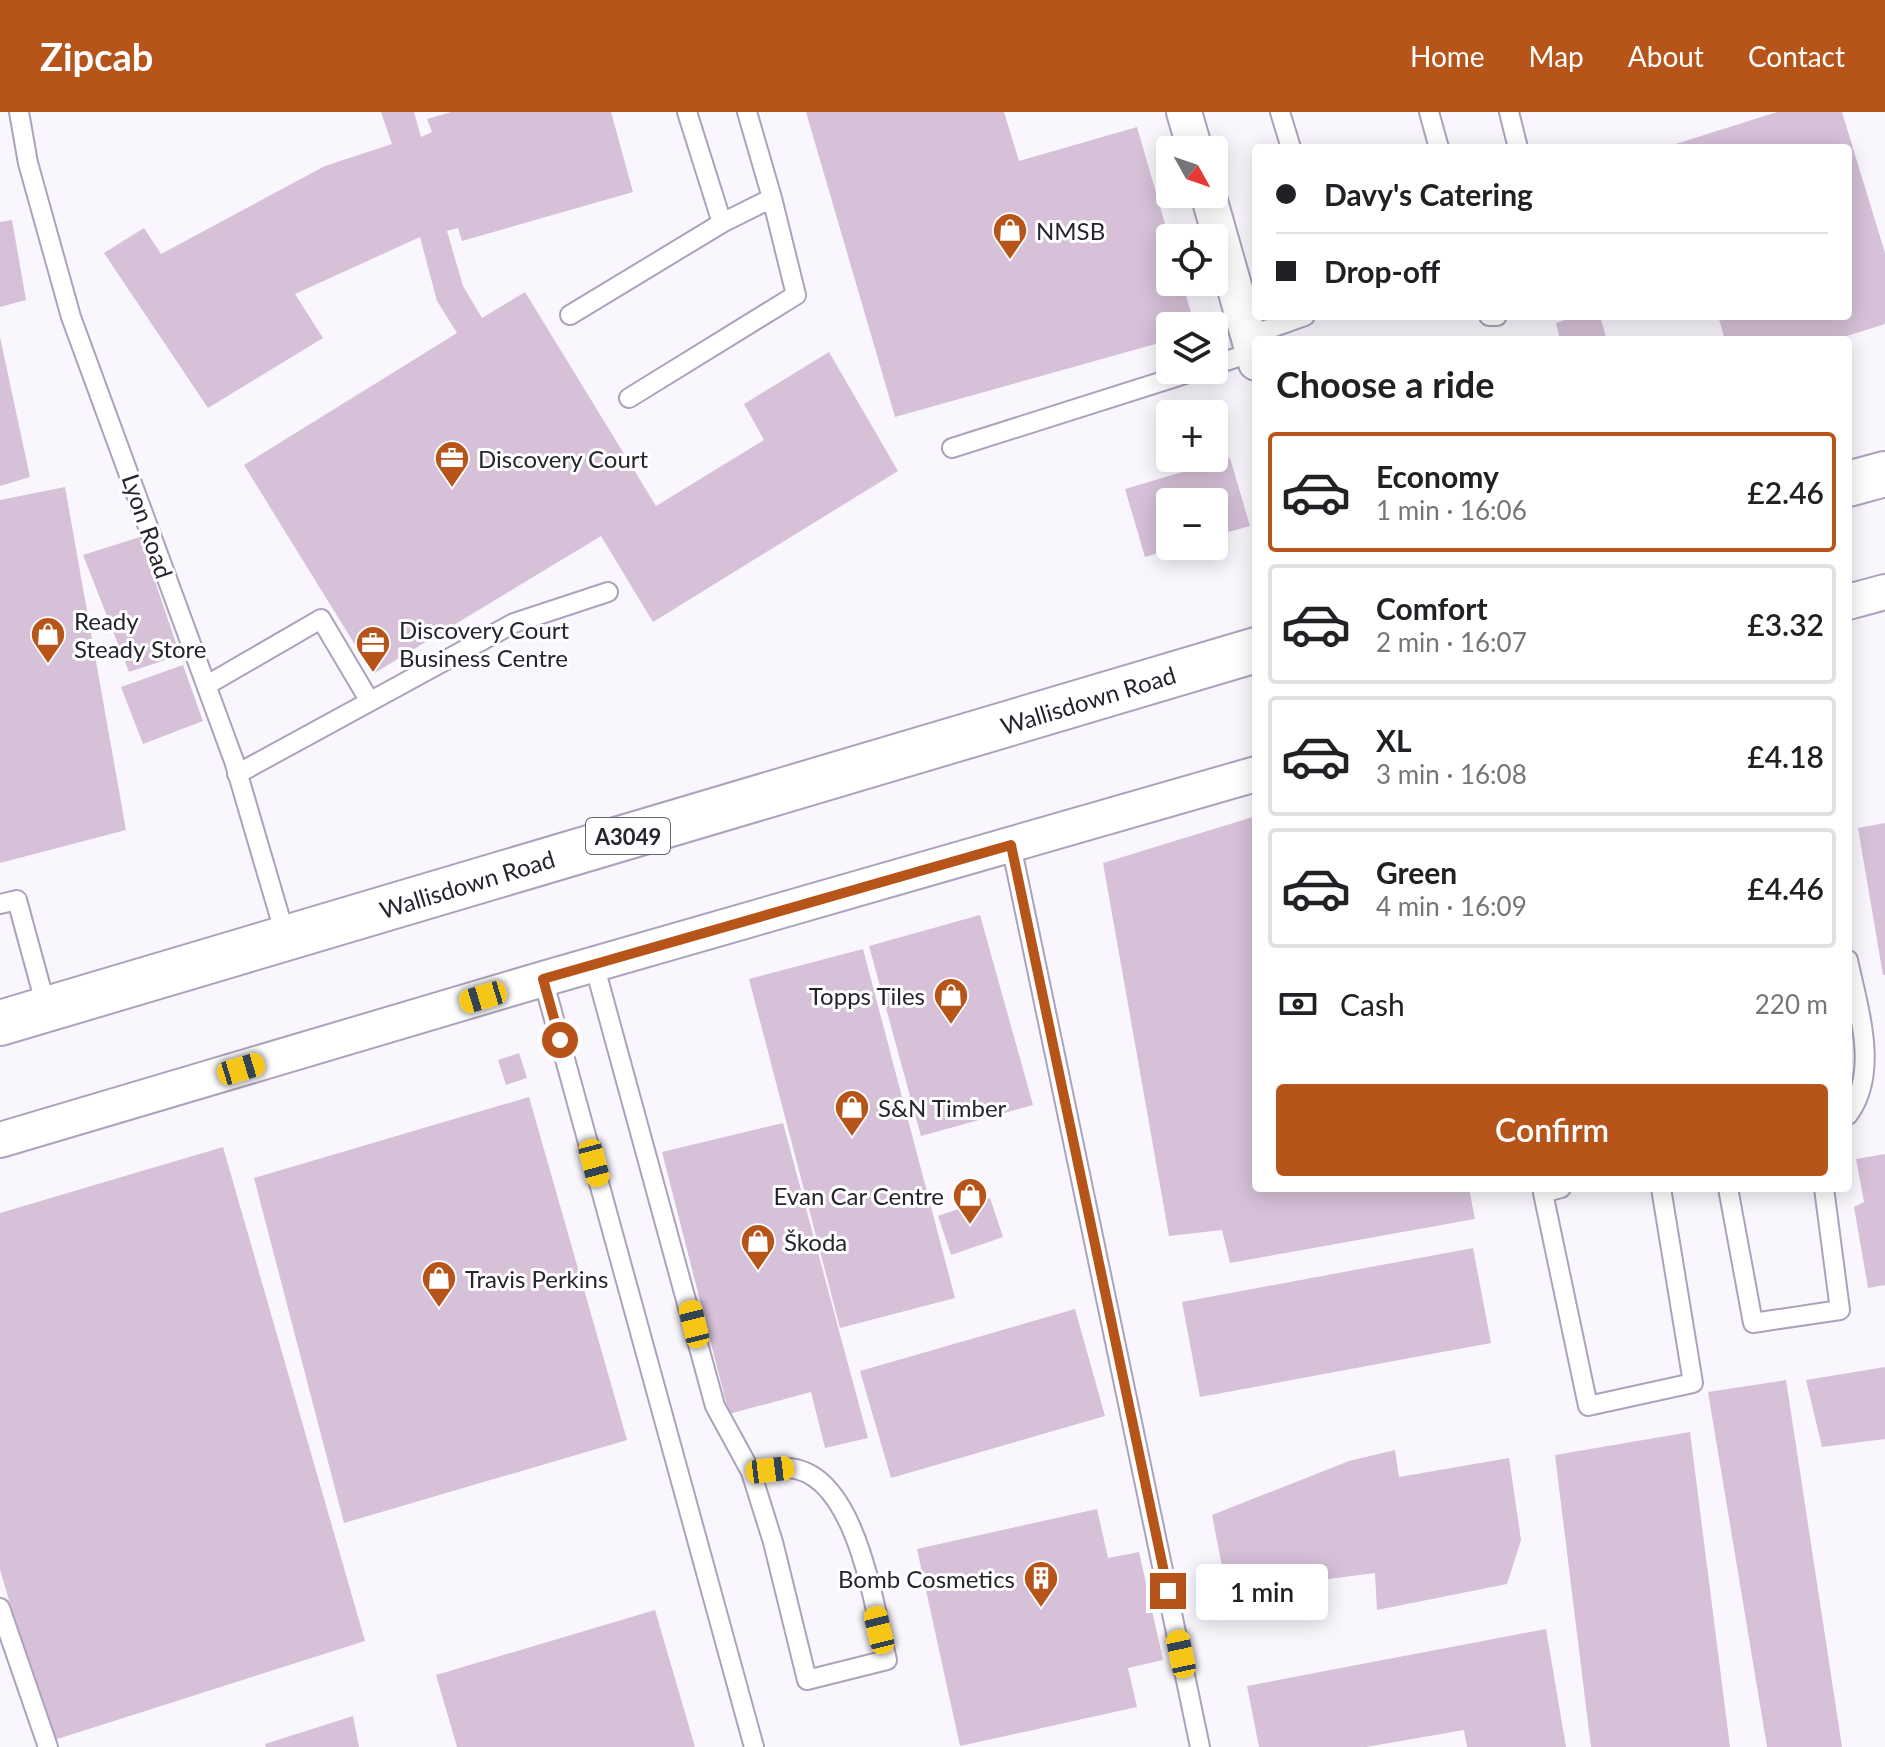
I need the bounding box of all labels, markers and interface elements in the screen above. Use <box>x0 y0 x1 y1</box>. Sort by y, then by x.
text: Zipcab <box>40 33 153 79</box>
text: Home <box>1410 39 1485 73</box>
text: Map <box>1529 39 1584 73</box>
text: About <box>1628 39 1704 73</box>
text: Contact <box>1748 39 1845 73</box>
north arrow <box>1156 136 1228 208</box>
map controls <box>1156 136 1228 560</box>
text: Davy's Catering <box>1324 176 1533 212</box>
shop icon: NMSB <box>991 211 1029 261</box>
place label: NMSB <box>1036 216 1105 245</box>
button: locate <box>1156 224 1228 296</box>
text: Drop-off <box>1324 253 1440 289</box>
button: layers <box>1156 312 1228 384</box>
text: Choose a ride <box>1276 362 1495 406</box>
button: + <box>1156 400 1228 472</box>
office icon: Discovery Court <box>433 439 471 489</box>
place label: Discovery Court <box>478 444 649 473</box>
icon: car <box>1280 456 1352 528</box>
text: Economy <box>1376 458 1499 494</box>
street label: Lyon Road <box>117 470 179 582</box>
text: £2.46 <box>1747 474 1824 510</box>
button: − <box>1156 488 1228 560</box>
text: 1 min · 16:06 <box>1376 494 1527 526</box>
icon: car <box>1280 588 1352 660</box>
text: Comfort <box>1376 590 1488 626</box>
place label: Ready Steady Store <box>74 606 207 663</box>
text: £3.32 <box>1747 606 1824 642</box>
shop icon: Ready Steady Store <box>29 615 67 665</box>
place label: Discovery Court Business Centre <box>399 615 570 672</box>
office icon: Discovery Court Business Centre <box>354 624 392 674</box>
text: 2 min · 16:07 <box>1376 626 1527 658</box>
street label: Wallisdown Road <box>997 660 1179 740</box>
icon: car <box>1280 720 1352 792</box>
text: XL <box>1376 722 1412 758</box>
text: £4.18 <box>1747 738 1824 774</box>
text: 3 min · 16:08 <box>1376 758 1527 790</box>
road number: A3049 <box>586 818 670 854</box>
street label: Wallisdown Road <box>376 844 558 924</box>
icon: car <box>1280 852 1352 924</box>
text: Green <box>1376 854 1457 890</box>
text: £4.46 <box>1747 870 1824 906</box>
text: 4 min · 16:09 <box>1376 890 1527 922</box>
shop icon: Topps Tiles <box>932 976 970 1026</box>
car <box>457 979 509 1015</box>
place label: Topps Tiles <box>809 981 925 1010</box>
icon: cash <box>1276 982 1320 1026</box>
text: Cash <box>1340 986 1405 1022</box>
text: 220 m <box>1755 988 1828 1020</box>
route start <box>542 1022 578 1058</box>
car <box>215 1051 267 1087</box>
button: Confirm <box>1276 1084 1828 1176</box>
shop icon: S&N Timber <box>833 1088 871 1138</box>
place label: S&N Timber <box>878 1093 1007 1122</box>
car <box>576 1137 612 1189</box>
shop icon: Evan Car Centre <box>951 1176 989 1226</box>
place label: Evan Car Centre <box>774 1181 944 1210</box>
shop icon: Škoda <box>739 1222 777 1272</box>
place label: Škoda <box>784 1227 847 1256</box>
shop icon: Travis Perkins <box>420 1259 458 1309</box>
place label: Travis Perkins <box>465 1264 608 1293</box>
car <box>677 1298 711 1350</box>
car <box>745 1455 795 1485</box>
building icon: Bomb Cosmetics <box>1022 1559 1060 1609</box>
callout: 1 min <box>1196 1563 1328 1619</box>
place label: Bomb Cosmetics <box>838 1564 1015 1593</box>
route end <box>1150 1573 1186 1609</box>
text: 1 min <box>1230 1576 1294 1608</box>
car <box>862 1604 896 1656</box>
car <box>1164 1628 1198 1680</box>

